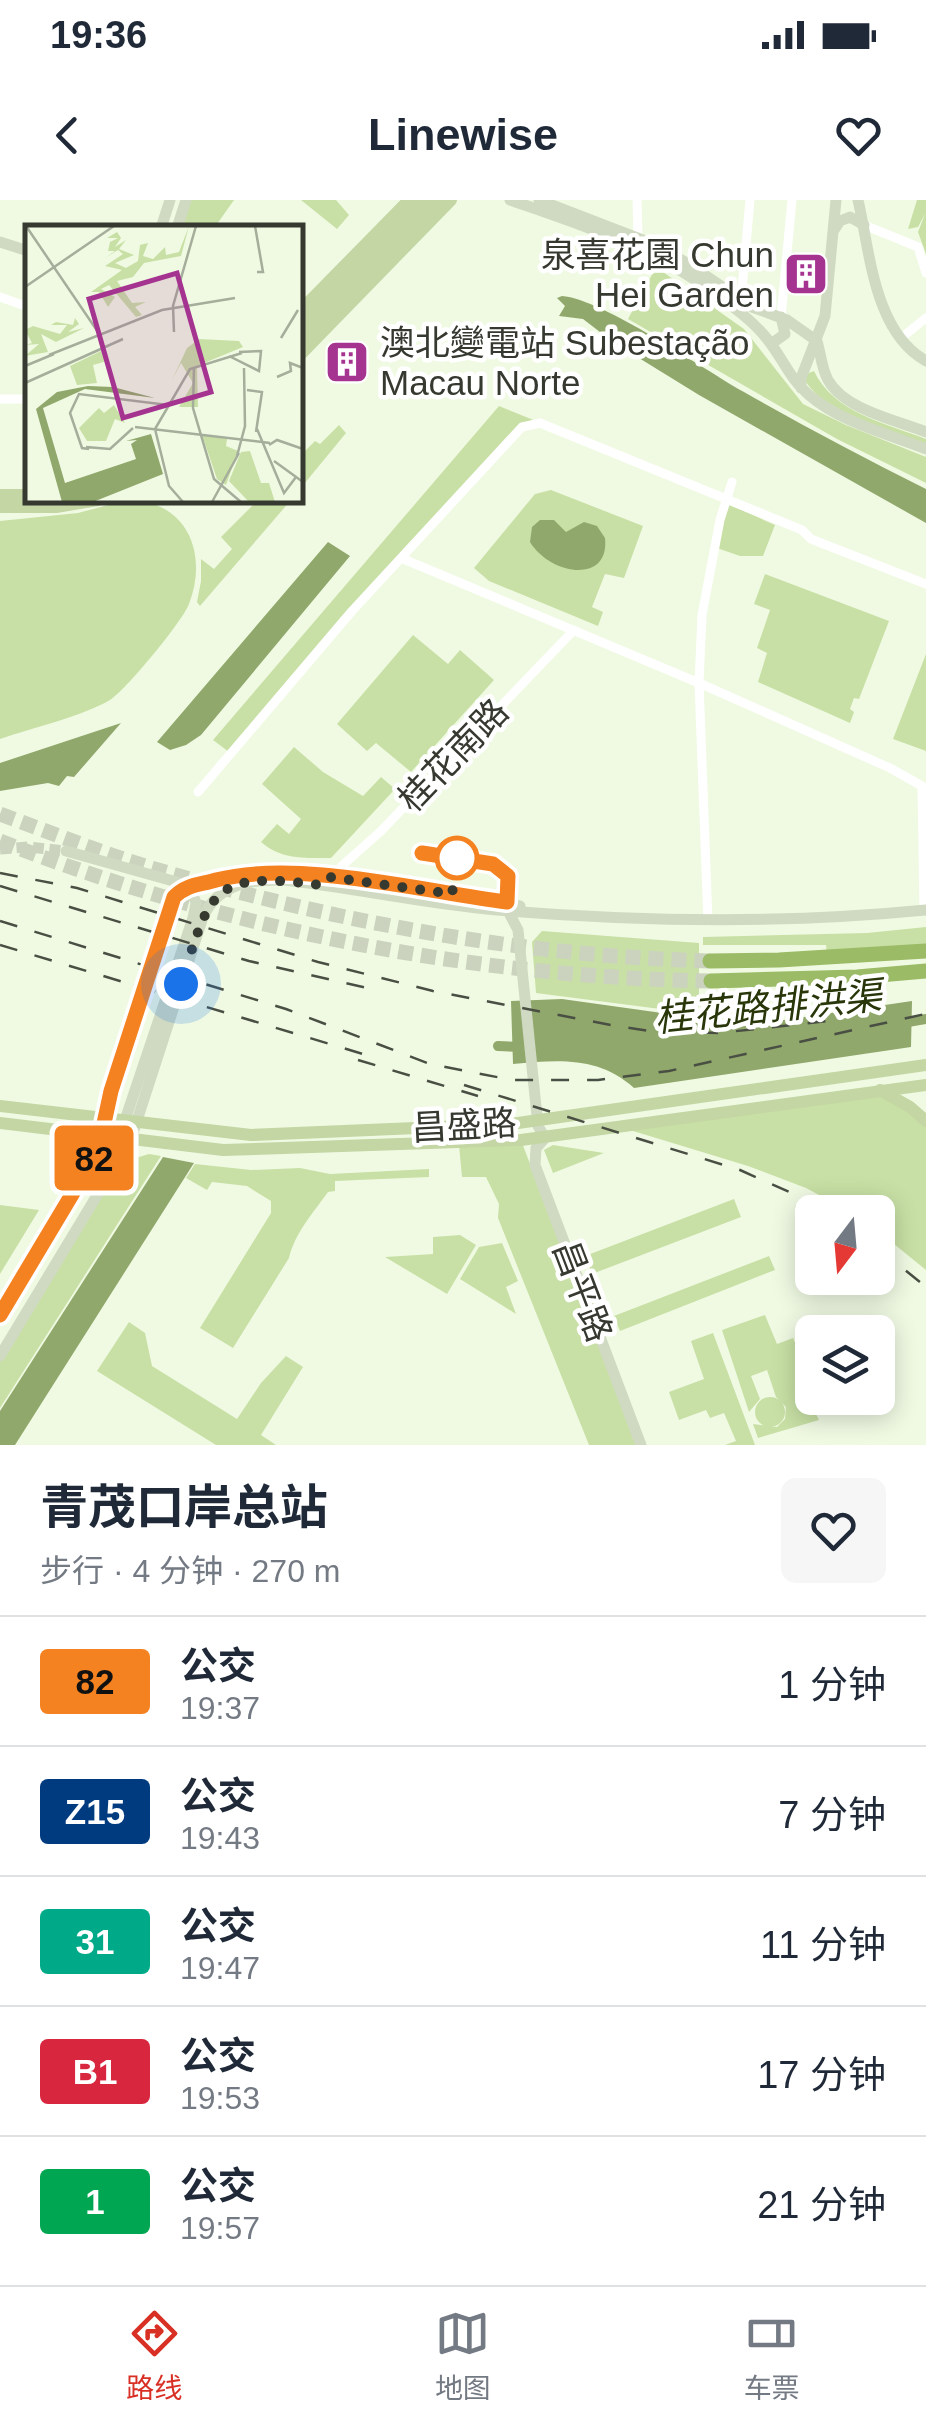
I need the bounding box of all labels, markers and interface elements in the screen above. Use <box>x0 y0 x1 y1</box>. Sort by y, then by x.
text: 19:36 <box>50 14 147 56</box>
icon: back <box>40 108 95 163</box>
icon: heart <box>831 108 886 163</box>
text: Linewise <box>368 109 558 160</box>
inset map <box>25 225 302 502</box>
place label: 泉喜花園 Chun Hei Garden <box>541 235 774 314</box>
building icon: 泉喜花園 Chun Hei Garden <box>783 251 829 297</box>
place label: 澳北變電站 Subestação Macau Norte <box>380 323 750 402</box>
building icon: 澳北變電站 Subestação Macau Norte <box>324 339 370 385</box>
street label: 桂花南路 <box>390 691 516 819</box>
unlabelled marker <box>436 837 478 879</box>
your location <box>156 959 206 1009</box>
water label: 桂花路排洪渠 <box>652 974 889 1040</box>
street label: 昌盛路 <box>411 1103 517 1147</box>
line badge: 82 <box>49 1126 139 1190</box>
text: 82 <box>75 1139 113 1178</box>
north arrow <box>795 1195 895 1295</box>
map controls <box>795 1195 895 1415</box>
street label: 昌平路 <box>546 1235 620 1347</box>
button: layers <box>795 1315 895 1415</box>
button: heart <box>781 1478 886 1583</box>
text: 青茂口岸总站 <box>40 1481 328 1534</box>
text: 步行 · 4 分钟 · 270 m <box>40 1553 341 1589</box>
text: 公交 <box>180 1645 256 1687</box>
text: 82 <box>76 1662 114 1701</box>
text: 1 分钟 <box>778 1664 886 1706</box>
text: 19:37 <box>180 1690 260 1726</box>
text: 公交 <box>180 1775 256 1817</box>
text: Z15 <box>65 1792 125 1831</box>
text: 7 分钟 <box>778 1794 886 1836</box>
text: 19:43 <box>180 1820 260 1856</box>
text: 公交 <box>180 1905 256 1947</box>
text: 31 <box>76 1922 114 1961</box>
text: 11 分钟 <box>760 1924 886 1966</box>
text: 19:47 <box>180 1950 260 1986</box>
text: 公交 <box>180 2035 256 2077</box>
text: B1 <box>73 2052 117 2091</box>
text: 17 分钟 <box>757 2054 886 2096</box>
text: 19:53 <box>180 2080 260 2116</box>
text: 公交 <box>180 2165 256 2207</box>
text: 1 <box>85 2182 105 2221</box>
text: 21 分钟 <box>757 2184 886 2226</box>
text: 19:57 <box>180 2210 260 2246</box>
tab: 路线 <box>126 2306 182 2406</box>
tab: 地图 <box>435 2306 491 2406</box>
tab: 车票 <box>744 2306 800 2406</box>

